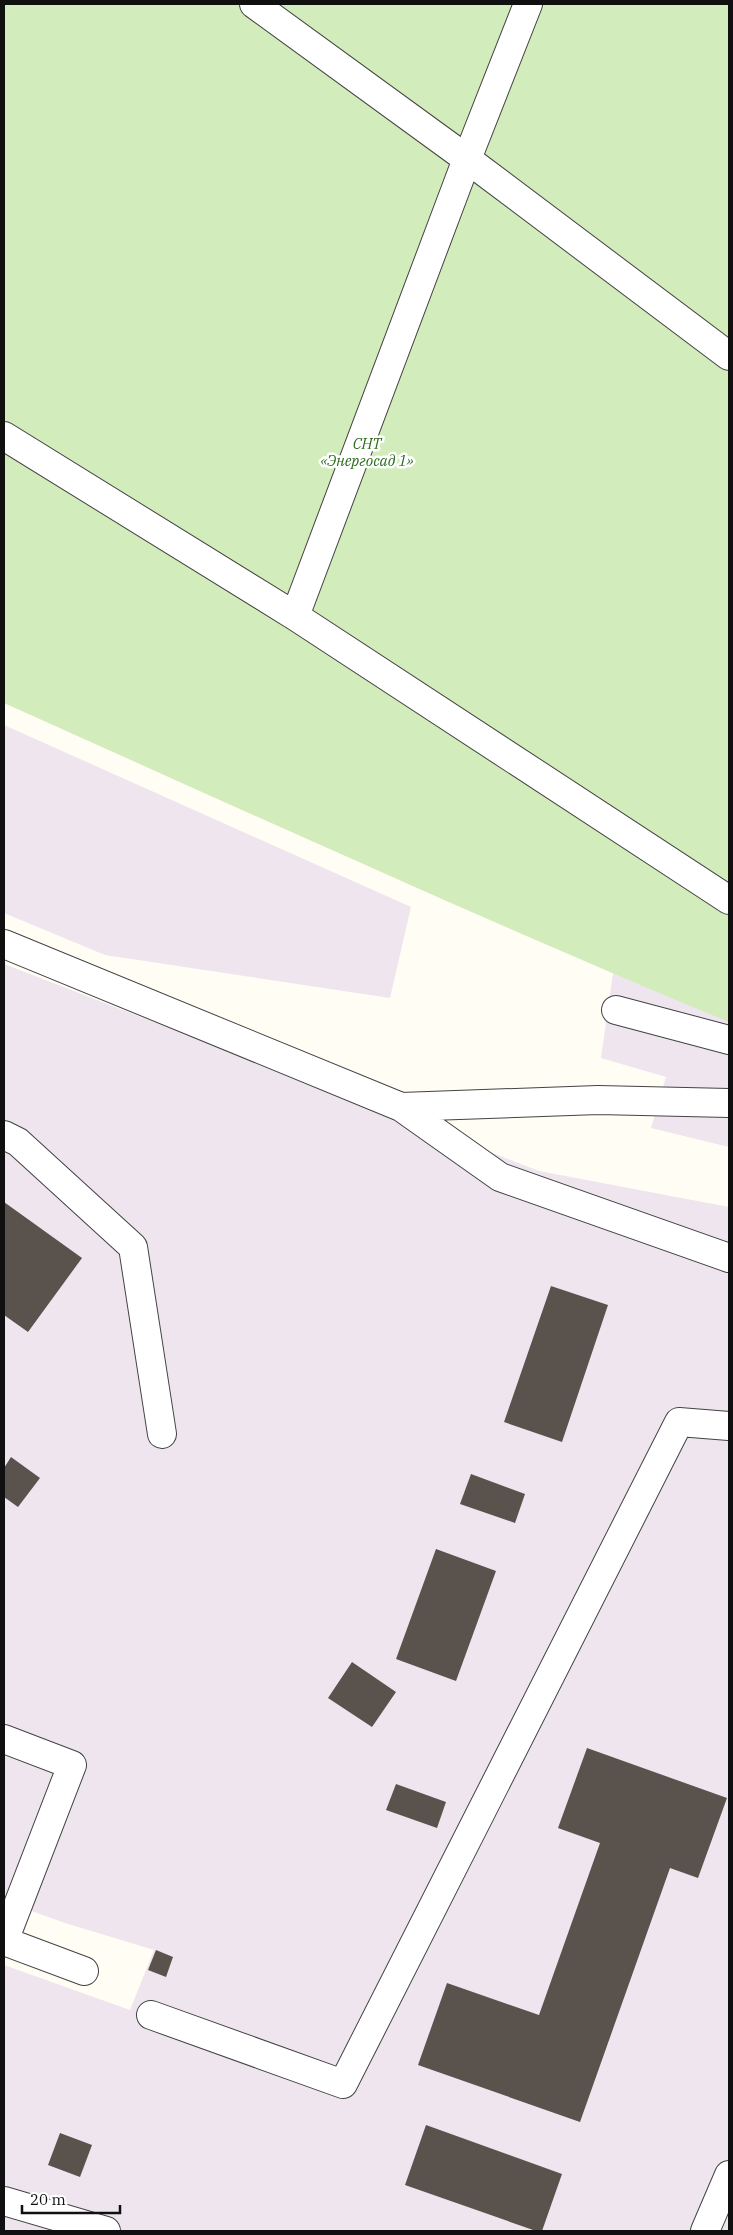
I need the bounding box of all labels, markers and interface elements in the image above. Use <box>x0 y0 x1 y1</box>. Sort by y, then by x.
park label: СНТ «Энергосад 1» <box>320 434 414 470</box>
scale bar <box>22 2182 120 2214</box>
text: 20 m <box>30 2190 66 2209</box>

